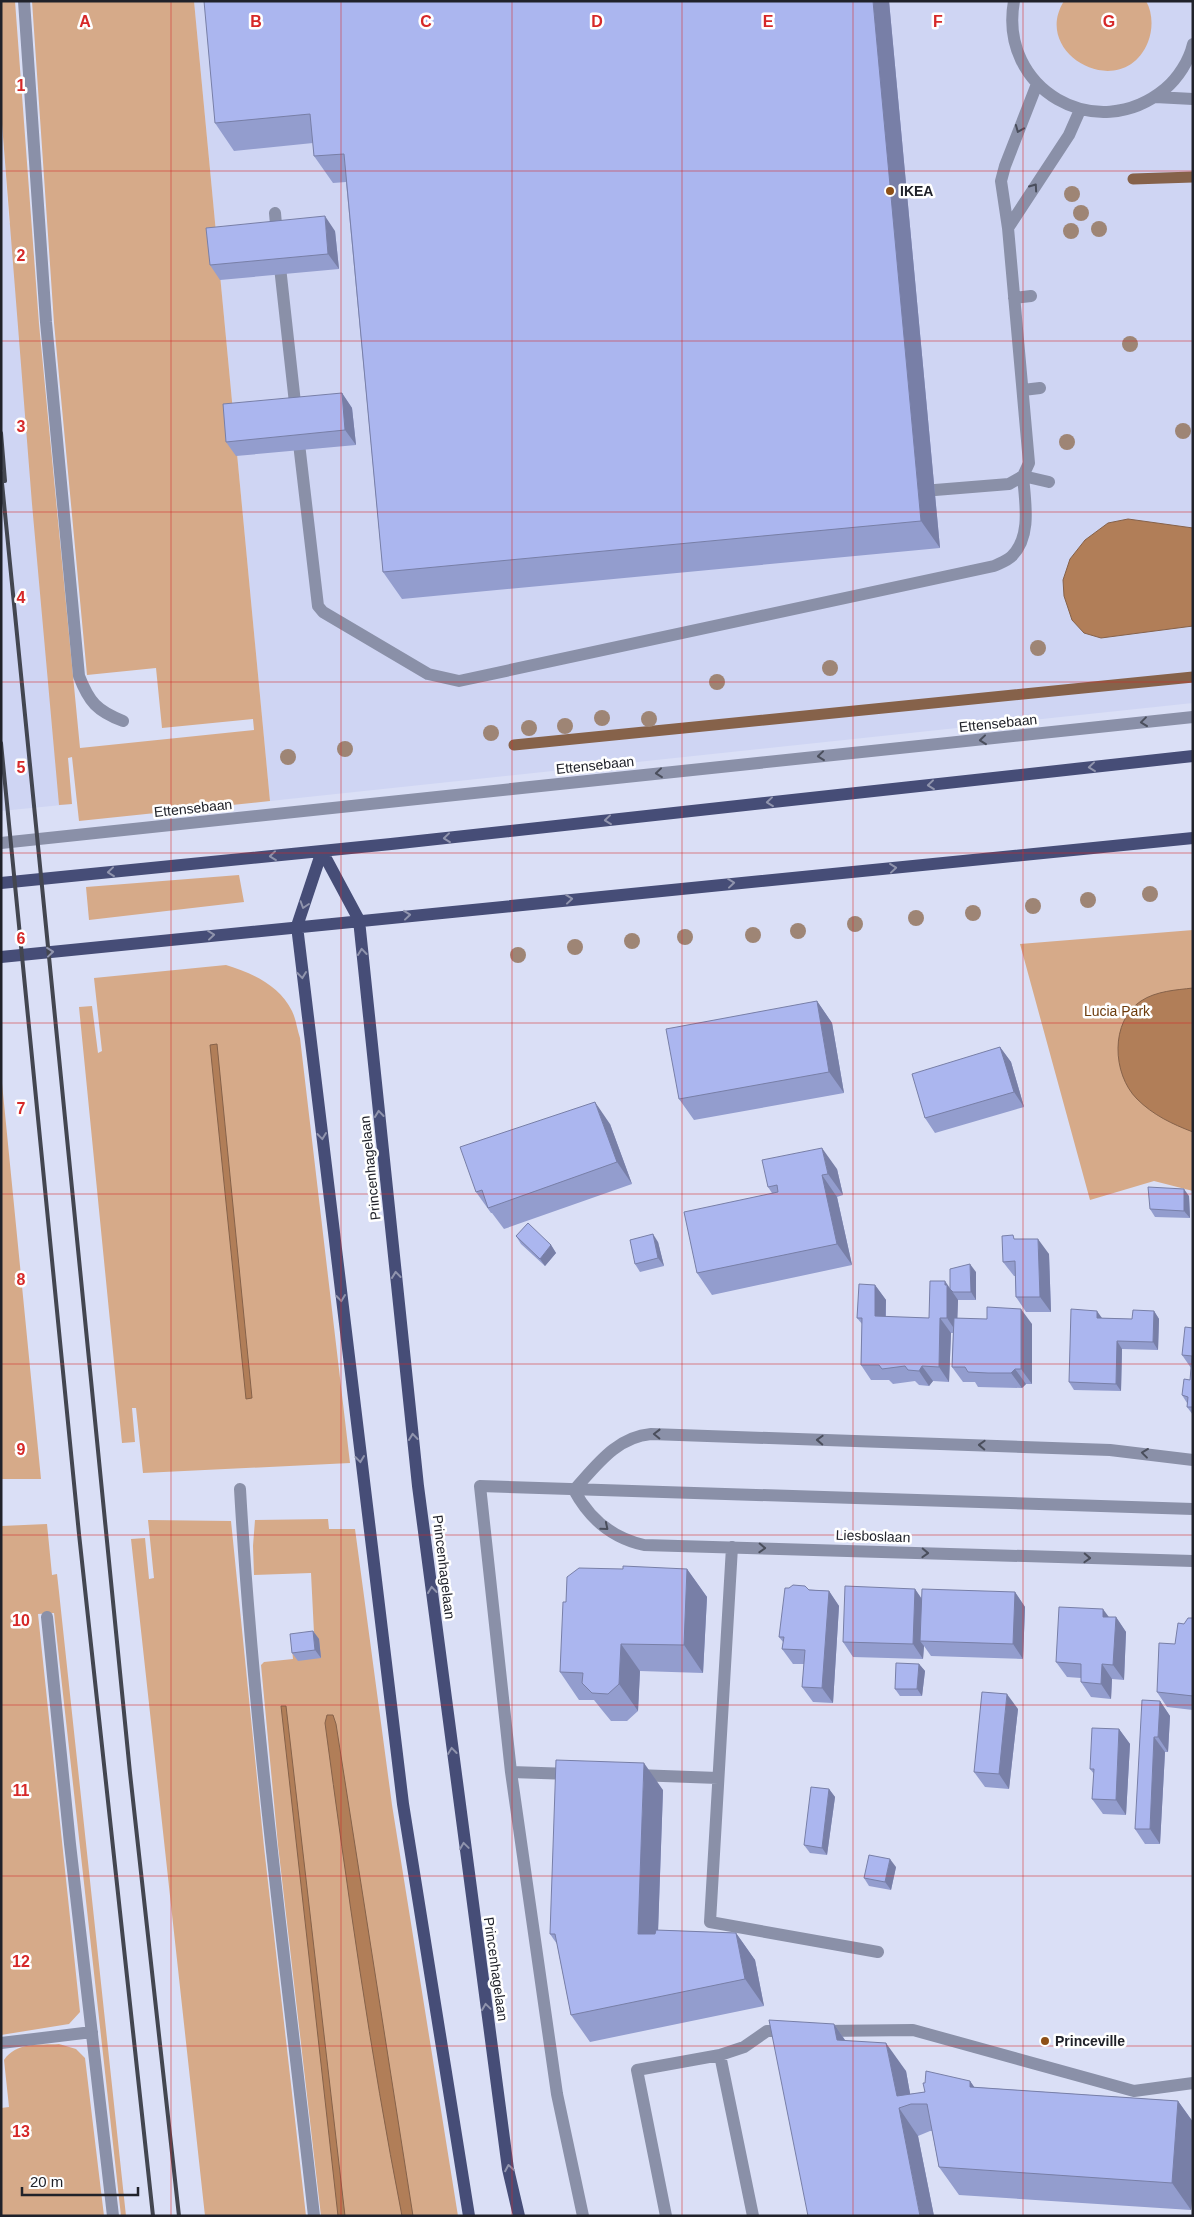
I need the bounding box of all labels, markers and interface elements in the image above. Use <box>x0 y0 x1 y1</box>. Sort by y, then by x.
text: A <box>79 13 91 30</box>
text: B <box>250 13 262 30</box>
text: C <box>420 13 432 30</box>
text: D <box>591 13 603 30</box>
text: E <box>763 13 774 30</box>
text: F <box>933 13 943 30</box>
text: G <box>1103 13 1115 30</box>
text: 1 <box>17 77 26 94</box>
one-way arrow <box>1015 125 1025 133</box>
place label: IKEA <box>900 183 933 199</box>
one-way arrow <box>1028 183 1037 193</box>
marker: IKEA <box>884 185 896 197</box>
text: 2 <box>17 247 26 264</box>
text: 3 <box>17 418 26 435</box>
text: 4 <box>17 589 26 606</box>
street label: Ettensebaan <box>958 711 1038 735</box>
one-way arrow <box>1140 716 1148 727</box>
one-way arrow <box>978 734 986 745</box>
one-way arrow <box>817 750 825 761</box>
street label: Ettensebaan <box>555 753 635 777</box>
text: 5 <box>17 759 26 776</box>
one-way arrow <box>1088 761 1096 772</box>
one-way arrow <box>655 767 663 778</box>
one-way arrow <box>927 779 935 790</box>
street label: Ettensebaan <box>153 796 233 820</box>
one-way arrow <box>765 797 773 808</box>
one-way arrow <box>604 814 612 825</box>
one-way arrow <box>442 832 450 843</box>
one-way arrow <box>269 850 277 861</box>
one-way arrow <box>889 862 897 873</box>
one-way arrow <box>107 866 115 877</box>
one-way arrow <box>727 878 735 889</box>
one-way arrow <box>565 894 573 905</box>
one-way arrow <box>299 901 309 909</box>
one-way arrow <box>404 910 412 921</box>
text: 6 <box>17 930 26 947</box>
one-way arrow <box>208 930 216 941</box>
one-way arrow <box>46 947 54 958</box>
one-way arrow <box>357 948 368 956</box>
one-way arrow <box>296 971 307 979</box>
park label: Lucia Park <box>1084 1003 1151 1019</box>
text: 7 <box>17 1100 26 1117</box>
one-way arrow <box>374 1110 385 1118</box>
street label: Princenhagelaan <box>357 1115 383 1221</box>
one-way arrow <box>316 1133 327 1141</box>
text: 8 <box>17 1271 26 1288</box>
one-way arrow <box>391 1271 402 1279</box>
one-way arrow <box>335 1294 346 1302</box>
one-way arrow <box>653 1429 661 1439</box>
one-way arrow <box>408 1433 419 1441</box>
one-way arrow <box>816 1434 824 1445</box>
one-way arrow <box>978 1440 986 1451</box>
text: 9 <box>17 1441 26 1458</box>
one-way arrow <box>1140 1448 1148 1459</box>
one-way arrow <box>354 1455 365 1463</box>
street label: Princenhagelaan <box>430 1514 458 1620</box>
one-way arrow <box>599 1521 608 1530</box>
street label: Liesboslaan <box>835 1527 911 1545</box>
one-way arrow <box>759 1542 767 1553</box>
one-way arrow <box>921 1547 929 1558</box>
one-way arrow <box>1084 1552 1092 1563</box>
one-way arrow <box>427 1586 438 1594</box>
text: 10 <box>12 1612 30 1629</box>
one-way arrow <box>447 1747 458 1755</box>
text: 11 <box>13 1782 30 1799</box>
one-way arrow <box>460 1842 470 1850</box>
street label: Princenhagelaan <box>481 1916 511 2022</box>
text: 12 <box>12 1953 30 1970</box>
one-way arrow <box>481 2003 492 2011</box>
place label: Princeville <box>1055 2033 1125 2049</box>
marker: Princeville <box>1039 2035 1051 2047</box>
text: 13 <box>12 2123 30 2140</box>
scale bar <box>22 2164 139 2196</box>
one-way arrow <box>504 2164 514 2172</box>
text: 20 m <box>30 2173 63 2190</box>

